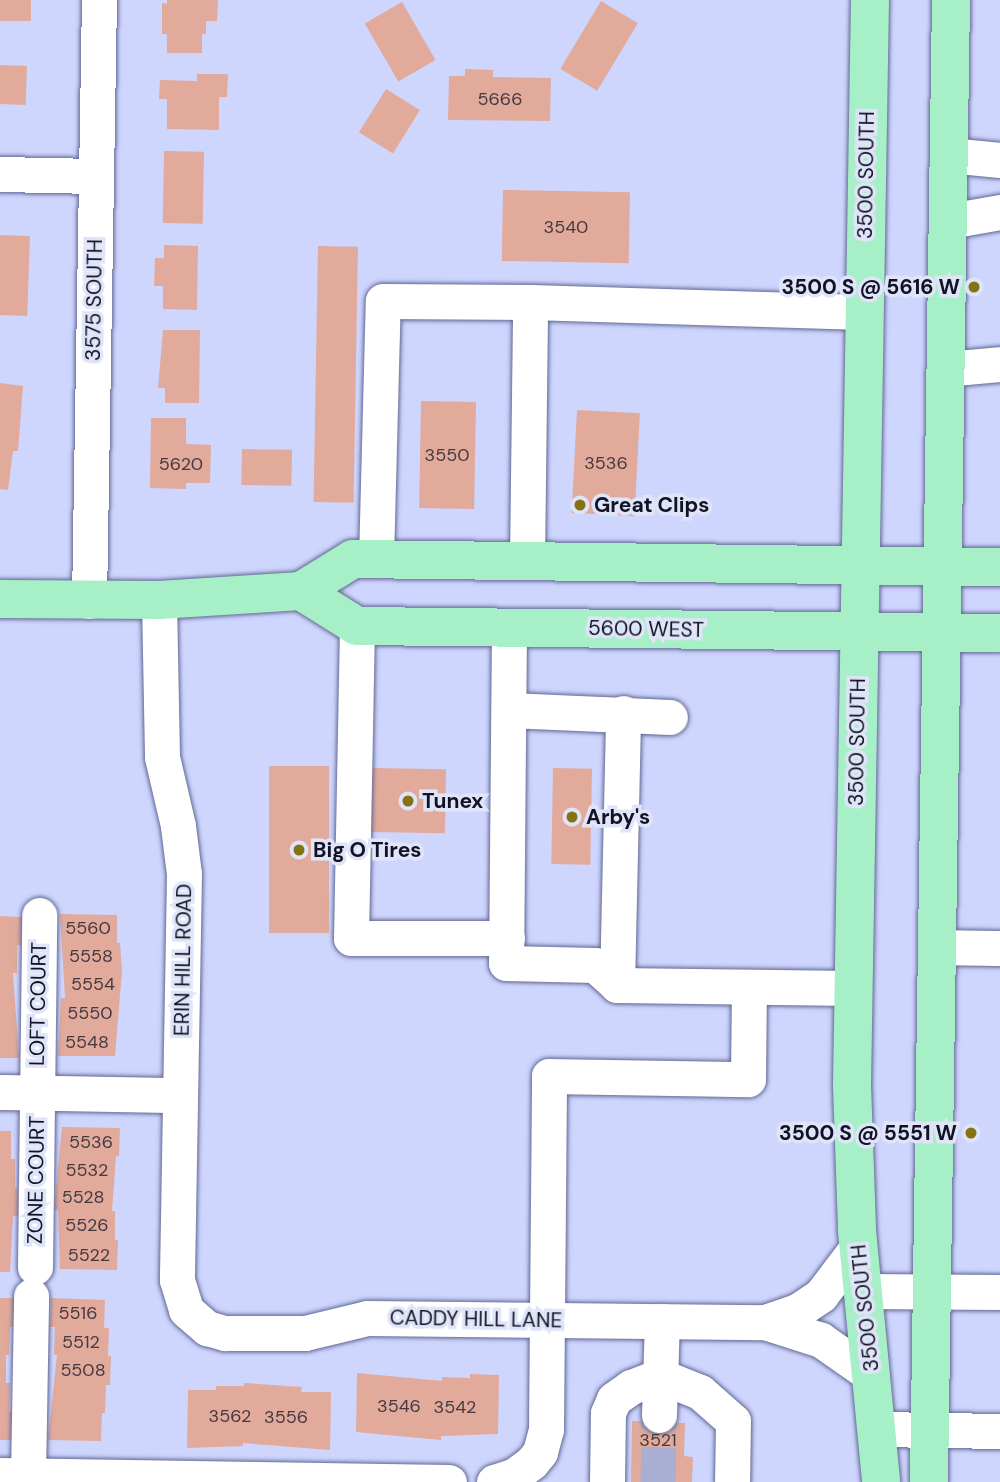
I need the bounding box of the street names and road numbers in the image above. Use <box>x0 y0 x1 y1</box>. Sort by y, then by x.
street label: 3500 SOUTH <box>852 111 880 239</box>
street label: 3575 SOUTH <box>80 239 108 361</box>
street label: 5600 WEST <box>588 615 704 643</box>
street label: 3500 SOUTH <box>843 678 871 806</box>
street label: ERIN HILL ROAD <box>169 884 197 1036</box>
street label: LOFT COURT <box>24 942 52 1066</box>
street label: ZONE COURT <box>22 1116 50 1244</box>
street label: 3500 SOUTH <box>846 1243 884 1373</box>
street label: CADDY HILL LANE <box>389 1305 563 1333</box>

